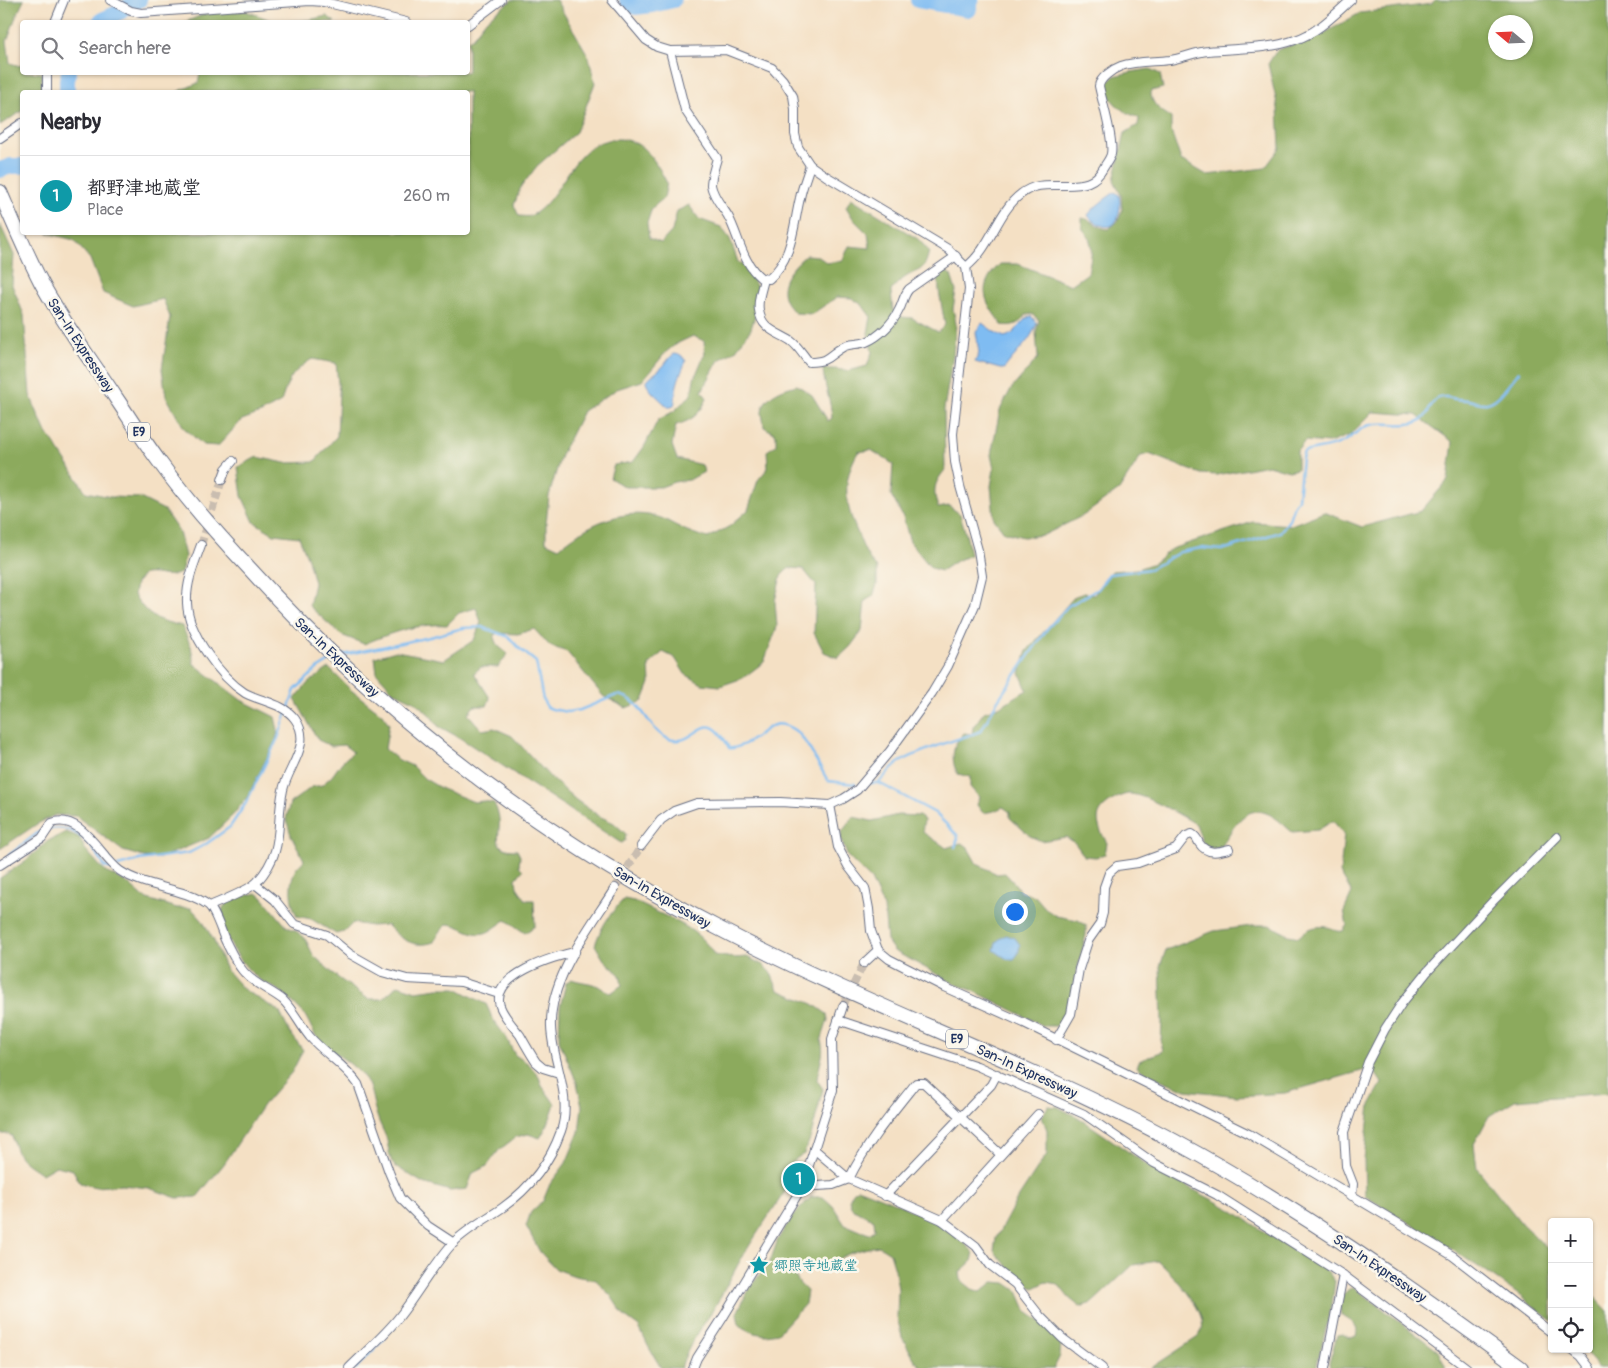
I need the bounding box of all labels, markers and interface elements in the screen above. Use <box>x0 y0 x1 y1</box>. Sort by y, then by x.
north arrow <box>1488 15 1533 60</box>
search box <box>20 20 470 75</box>
icon: search <box>38 34 66 62</box>
text: Search here <box>78 36 171 60</box>
text: Nearby <box>40 109 101 136</box>
text: 都野津地蔵堂 <box>87 176 201 200</box>
text: 1 <box>53 186 59 206</box>
text: 260 m <box>403 186 450 206</box>
text: Place <box>87 200 123 220</box>
street label: San-In Expressway <box>44 295 117 396</box>
road number: E9 <box>128 422 150 442</box>
street label: San-In Expressway <box>291 614 382 701</box>
street label: San-In Expressway <box>610 863 713 932</box>
your location <box>1002 899 1028 925</box>
road number: E9 <box>946 1030 968 1048</box>
street label: San-In Expressway <box>974 1041 1080 1102</box>
pin: 1 <box>783 1160 815 1198</box>
map controls <box>1548 1218 1593 1353</box>
button: + <box>1548 1218 1593 1263</box>
street label: San-In Expressway <box>1330 1231 1430 1306</box>
place icon: 郷照寺地蔵堂 <box>748 1254 770 1276</box>
place label: 郷照寺地蔵堂 <box>774 1257 858 1274</box>
button: − <box>1548 1263 1593 1308</box>
button: locate <box>1548 1308 1593 1353</box>

